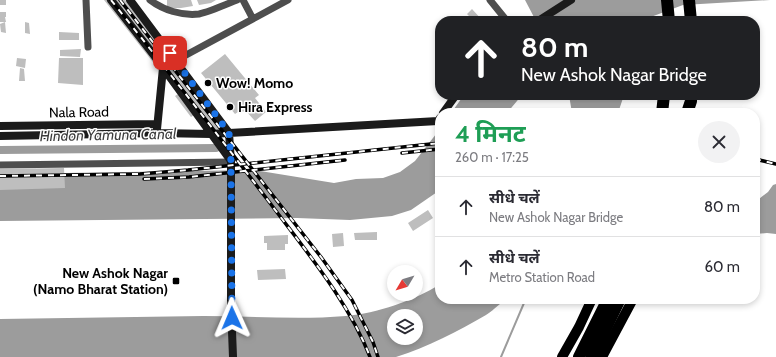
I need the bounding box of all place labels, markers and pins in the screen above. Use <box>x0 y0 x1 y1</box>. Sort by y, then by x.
pin <box>153 36 187 70</box>
place label: Wow! Momo <box>216 74 293 92</box>
marker: Wow! Momo <box>203 78 213 88</box>
place label: Hira Express <box>238 98 313 116</box>
marker: Hira Express <box>225 102 235 112</box>
place label: New Ashok Nagar (Namo Bharat Station) <box>33 264 168 298</box>
marker: New Ashok Nagar (Namo Bharat Station) <box>171 276 181 286</box>

